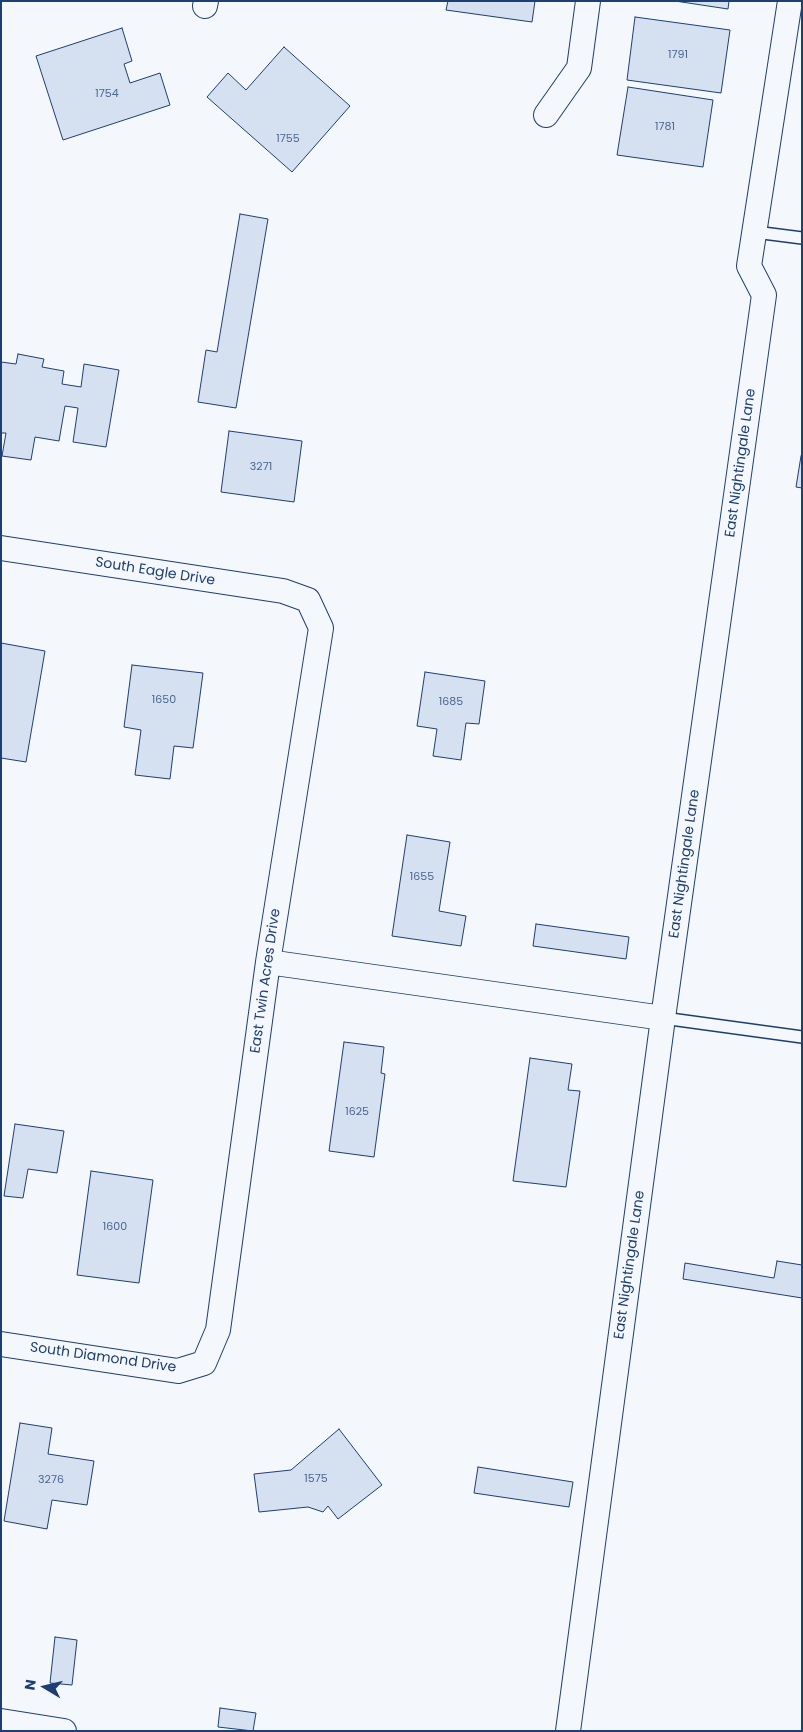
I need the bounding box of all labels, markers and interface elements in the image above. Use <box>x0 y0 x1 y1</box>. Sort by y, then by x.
house number: 1791 <box>668 48 688 62</box>
house number: 1754 <box>95 87 119 101</box>
house number: 1781 <box>655 120 675 134</box>
house number: 1755 <box>276 132 300 146</box>
street label: East Nightingale Lane <box>722 388 760 538</box>
house number: 3271 <box>250 460 272 474</box>
street label: South Eagle Drive <box>94 554 216 590</box>
house number: 1650 <box>152 693 176 707</box>
house number: 1685 <box>439 695 463 709</box>
street label: East Nightingale Lane <box>666 789 704 939</box>
house number: 1655 <box>410 870 434 884</box>
street label: East Twin Acres Drive <box>248 908 284 1054</box>
house number: 1625 <box>345 1105 369 1119</box>
street label: East Nightingale Lane <box>611 1190 649 1340</box>
house number: 1600 <box>103 1220 127 1234</box>
street label: South Diamond Drive <box>29 1339 177 1377</box>
house number: 1575 <box>304 1472 328 1486</box>
house number: 3276 <box>38 1473 64 1487</box>
north arrow <box>20 1662 70 1712</box>
text: N <box>19 1678 41 1691</box>

